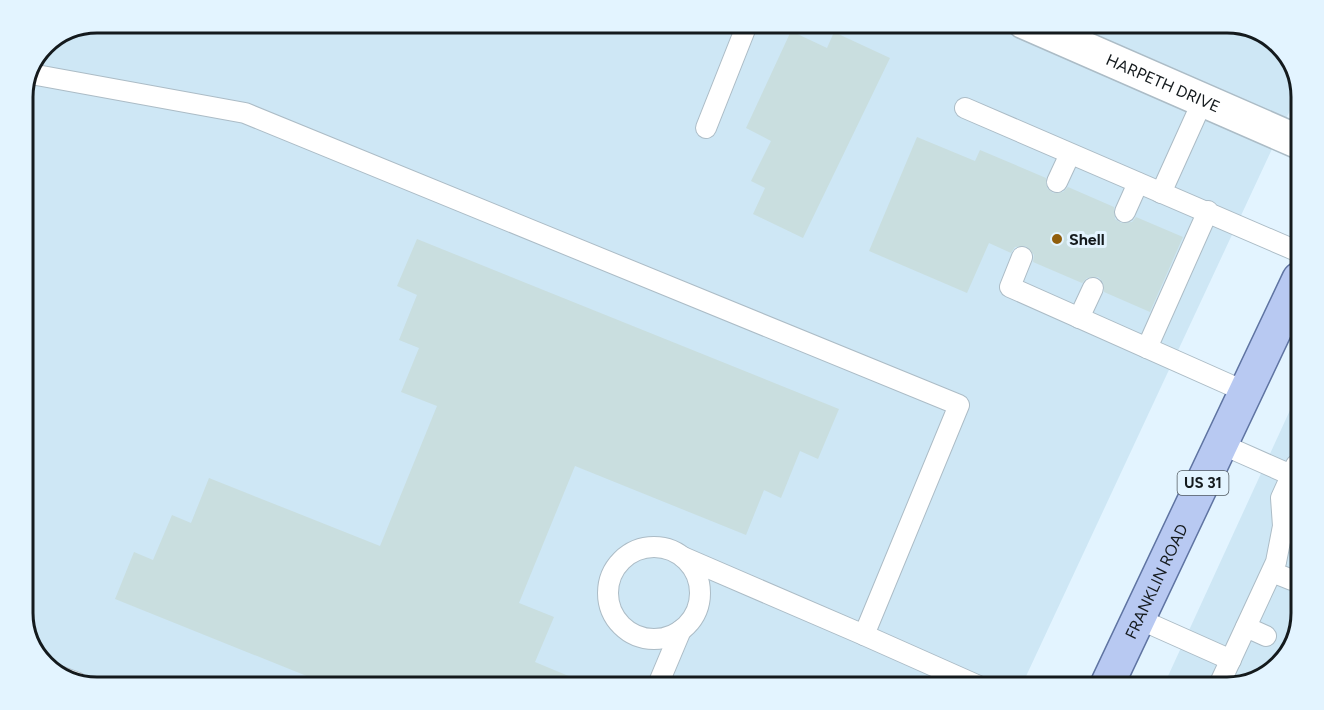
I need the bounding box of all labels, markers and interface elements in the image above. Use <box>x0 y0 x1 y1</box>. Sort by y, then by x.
street label: HARPETH DRIVE <box>1103 50 1223 117</box>
place label: Shell <box>1069 230 1105 249</box>
marker: Shell <box>1050 232 1064 246</box>
road number: US 31 <box>1178 471 1228 495</box>
street label: FRANKLIN ROAD <box>1121 521 1192 642</box>

